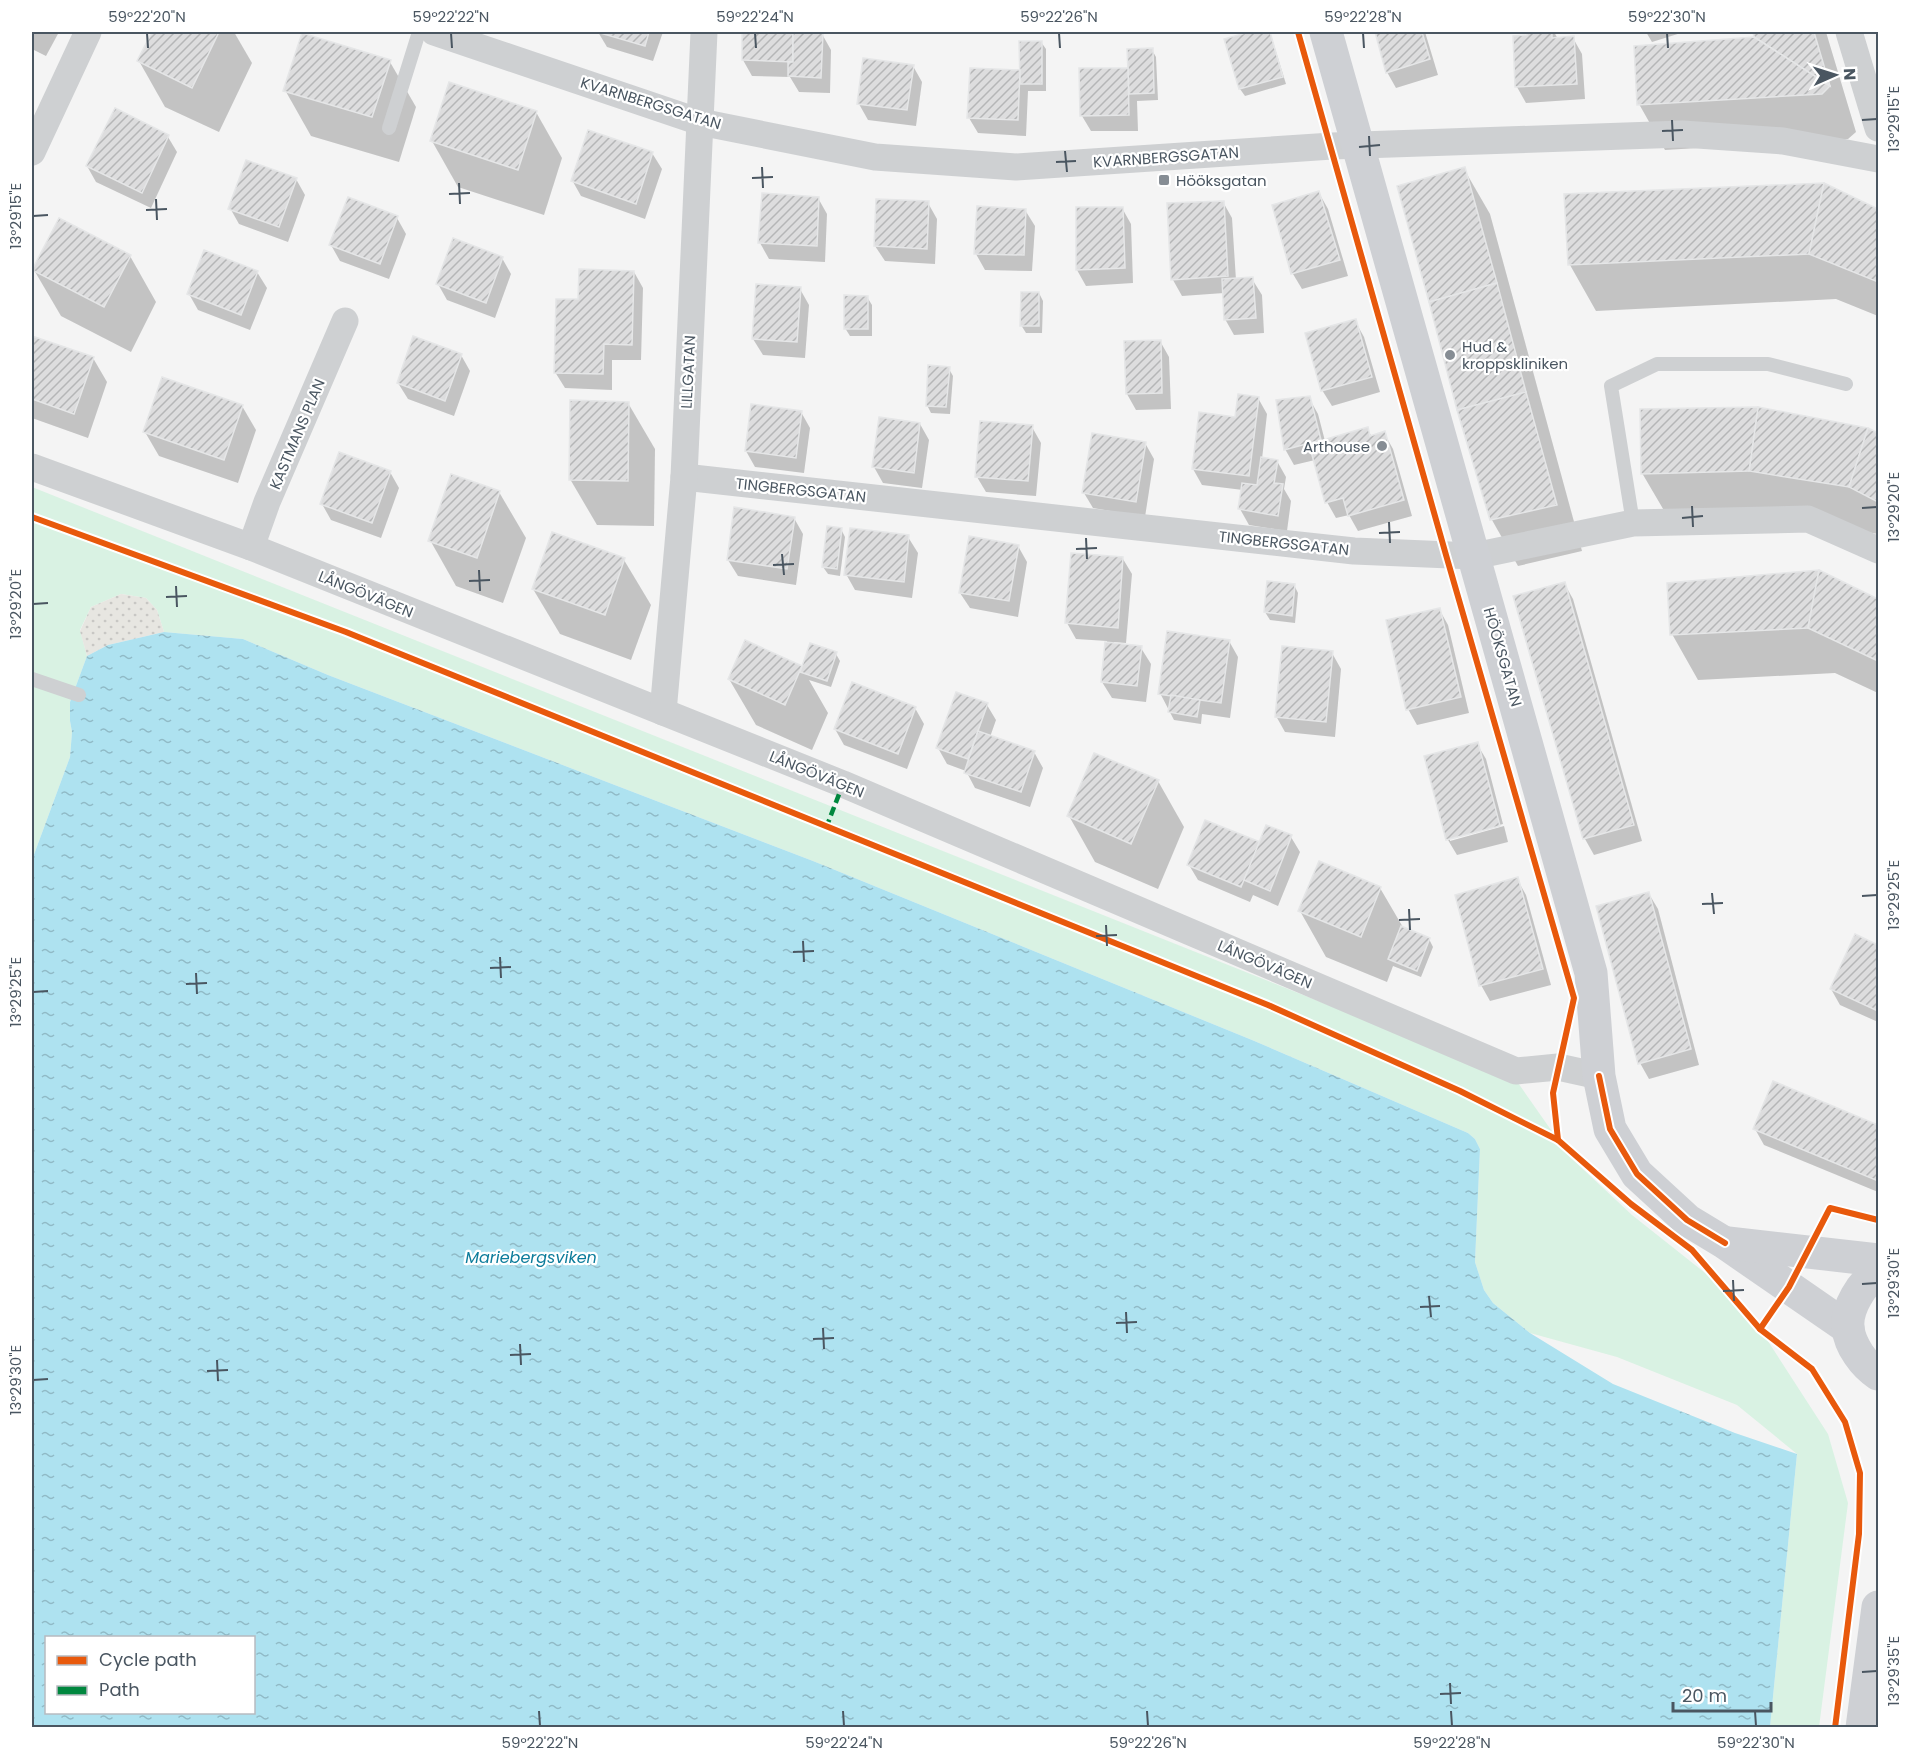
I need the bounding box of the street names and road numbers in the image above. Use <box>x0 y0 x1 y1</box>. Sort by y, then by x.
street label: KVARNBERGSGATAN <box>578 72 724 134</box>
street label: KVARNBERGSGATAN <box>1092 141 1240 173</box>
street label: LILLGATAN <box>676 335 700 409</box>
street label: KASTMANS PLAN <box>264 375 330 493</box>
street label: TINGBERGSGATAN <box>735 473 867 507</box>
street label: TINGBERGSGATAN <box>1218 526 1350 560</box>
street label: LÅNGÖVÄGEN <box>315 565 417 623</box>
street label: HÖÖKSGATAN <box>1479 605 1527 709</box>
street label: LÅNGÖVÄGEN <box>766 745 868 803</box>
street label: LÅNGÖVÄGEN <box>1215 935 1315 993</box>

